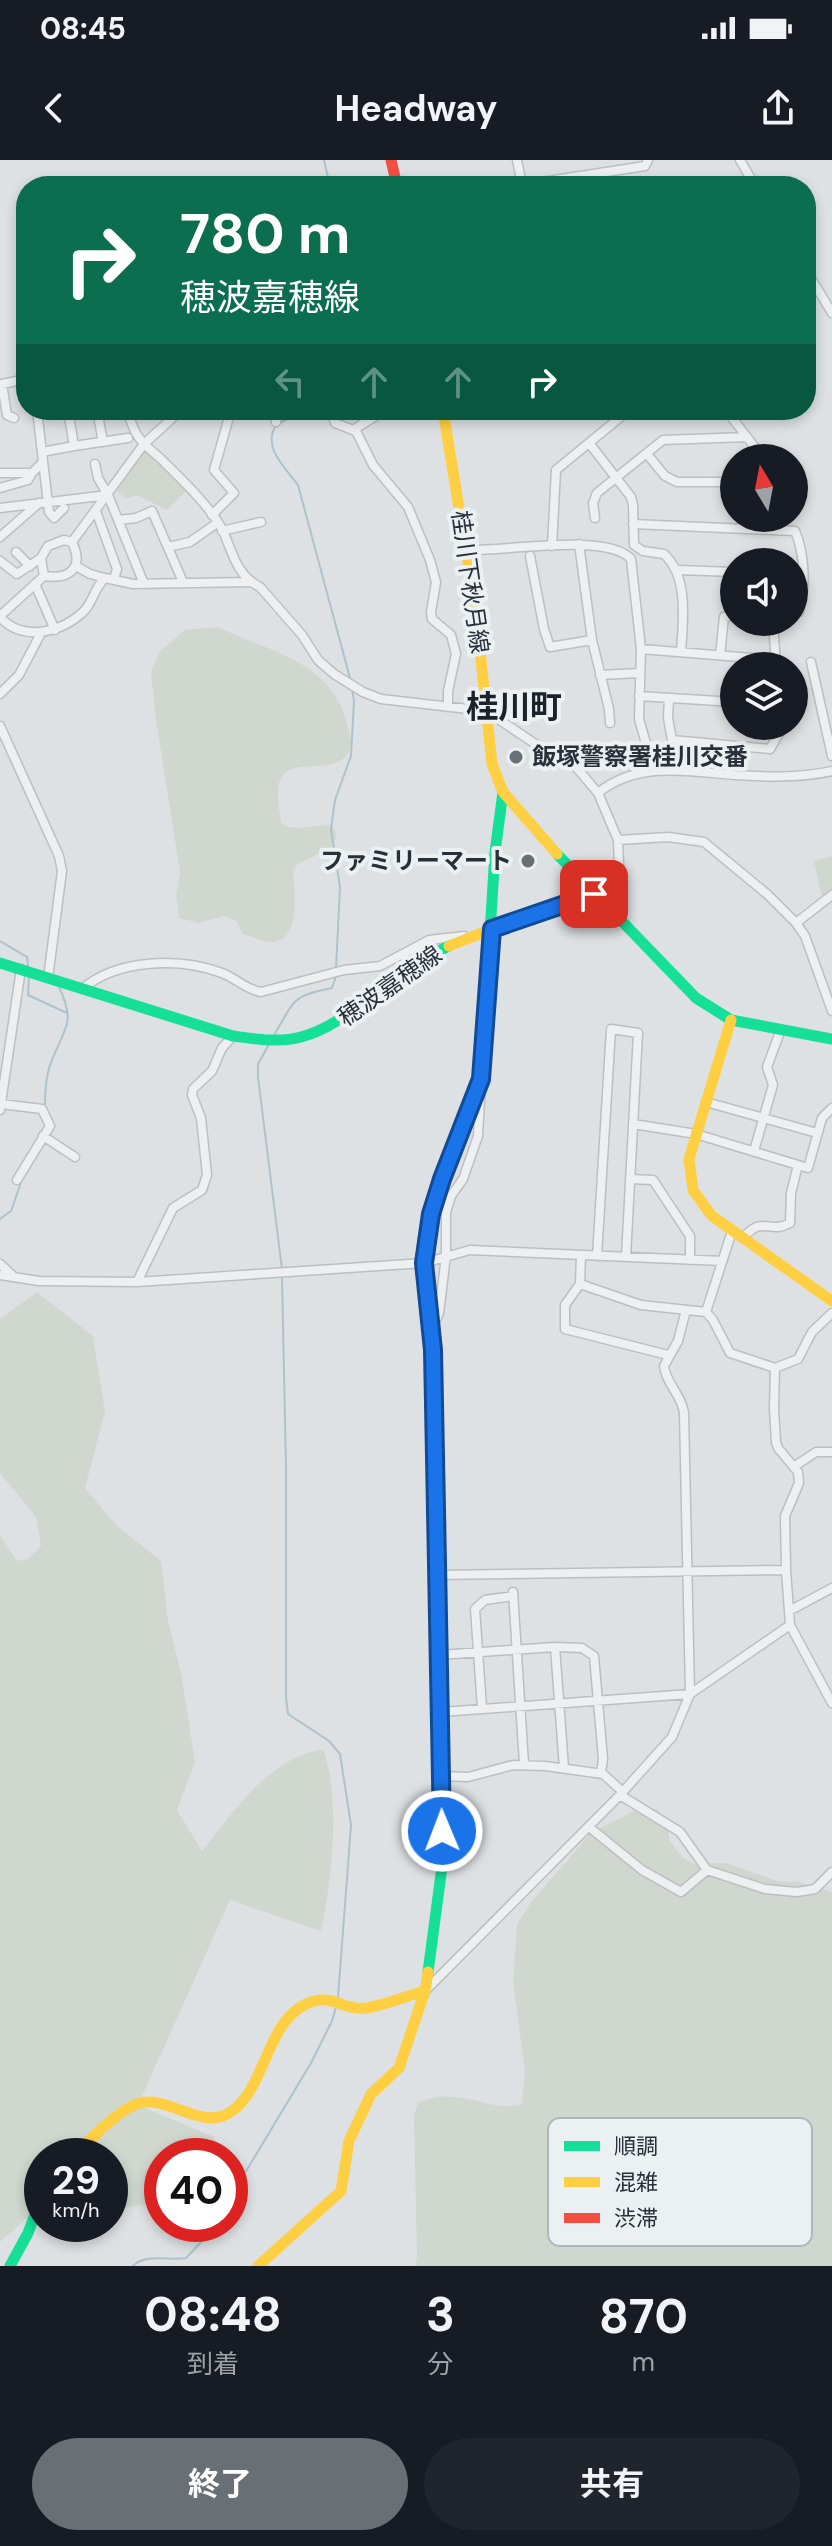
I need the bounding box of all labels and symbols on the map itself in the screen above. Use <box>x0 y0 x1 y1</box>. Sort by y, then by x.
north arrow <box>720 444 808 532</box>
street label: 桂川下秋月線 <box>445 508 496 655</box>
district label: 桂川町 <box>466 686 562 728</box>
place label: 飯塚警察署桂川交番 <box>532 741 748 772</box>
marker: 飯塚警察署桂川交番 <box>507 748 525 766</box>
place label: ファミリーマート <box>320 845 512 876</box>
marker: ファミリーマート <box>519 852 537 870</box>
pin <box>560 860 628 928</box>
street label: 穂波嘉穂線 <box>332 938 448 1033</box>
position arrow <box>400 1789 484 1873</box>
legend <box>548 2118 812 2246</box>
text: 順調 <box>614 2132 658 2161</box>
speed limit sign: 40 <box>144 2138 248 2242</box>
text: 混雑 <box>614 2168 658 2197</box>
text: 渋滞 <box>614 2204 658 2233</box>

